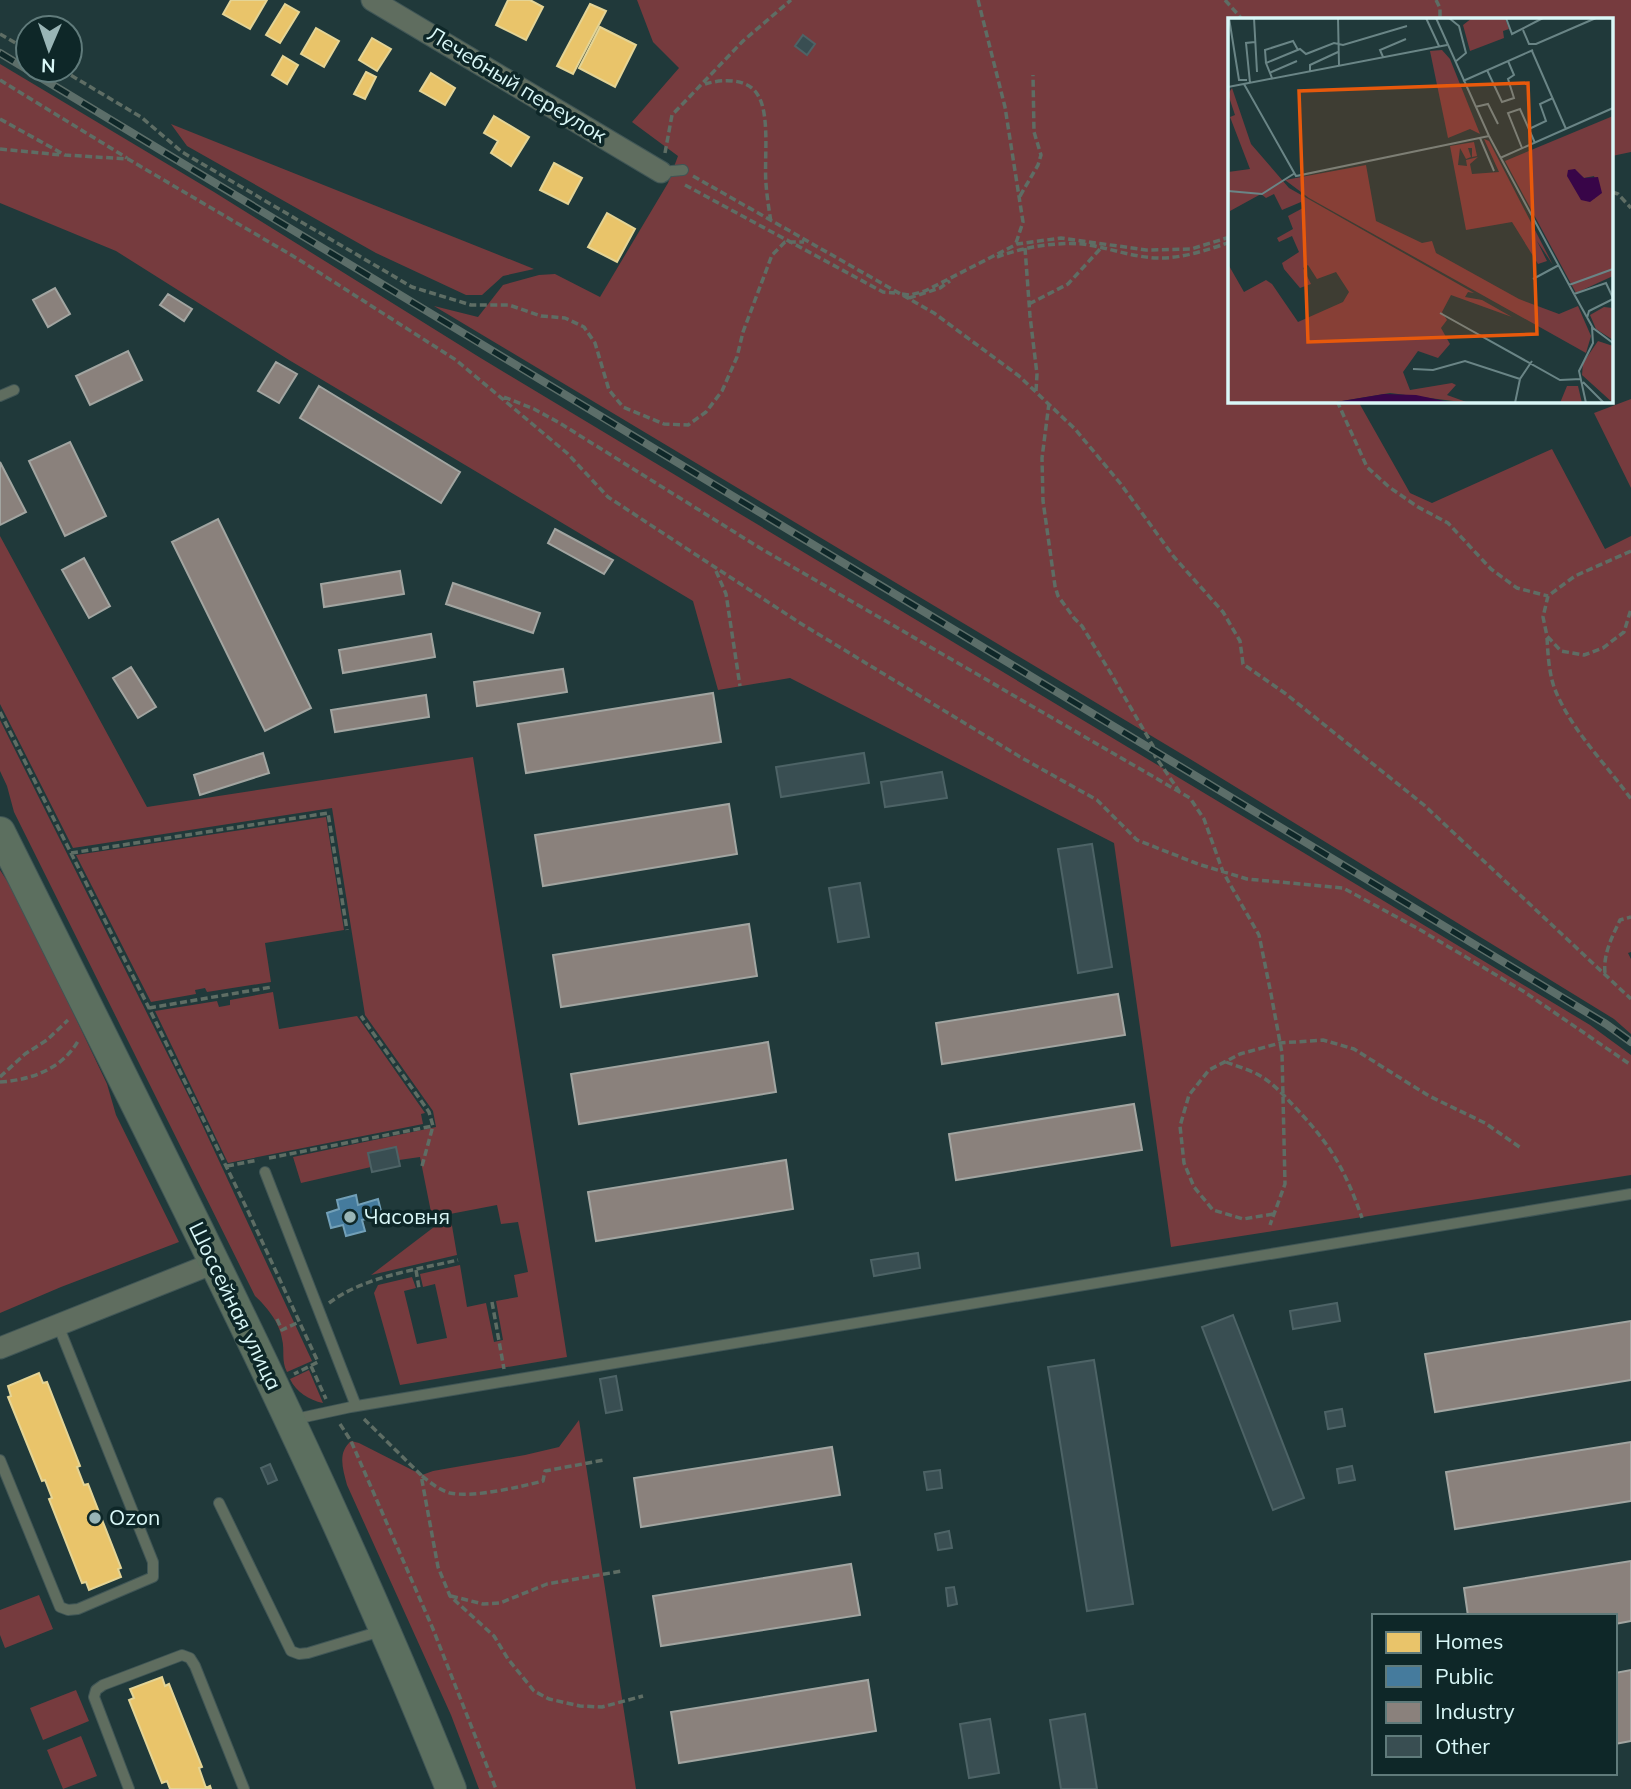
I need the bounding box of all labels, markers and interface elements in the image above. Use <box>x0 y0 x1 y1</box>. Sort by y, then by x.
north arrow <box>14 14 84 84</box>
inset map <box>1228 18 1614 402</box>
street label: Лечебный переулок <box>423 20 612 148</box>
text: N <box>41 54 56 78</box>
place label: Часовня <box>364 1203 450 1229</box>
marker: Часовня <box>342 1209 358 1225</box>
street label: Шоссейная улица <box>184 1217 288 1394</box>
place label: Ozon <box>109 1504 160 1530</box>
marker: Ozon <box>87 1510 103 1526</box>
legend <box>1372 1614 1617 1775</box>
text: Homes <box>1435 1628 1503 1654</box>
text: Public <box>1435 1663 1494 1689</box>
text: Industry <box>1435 1698 1515 1724</box>
text: Other <box>1435 1733 1490 1759</box>

